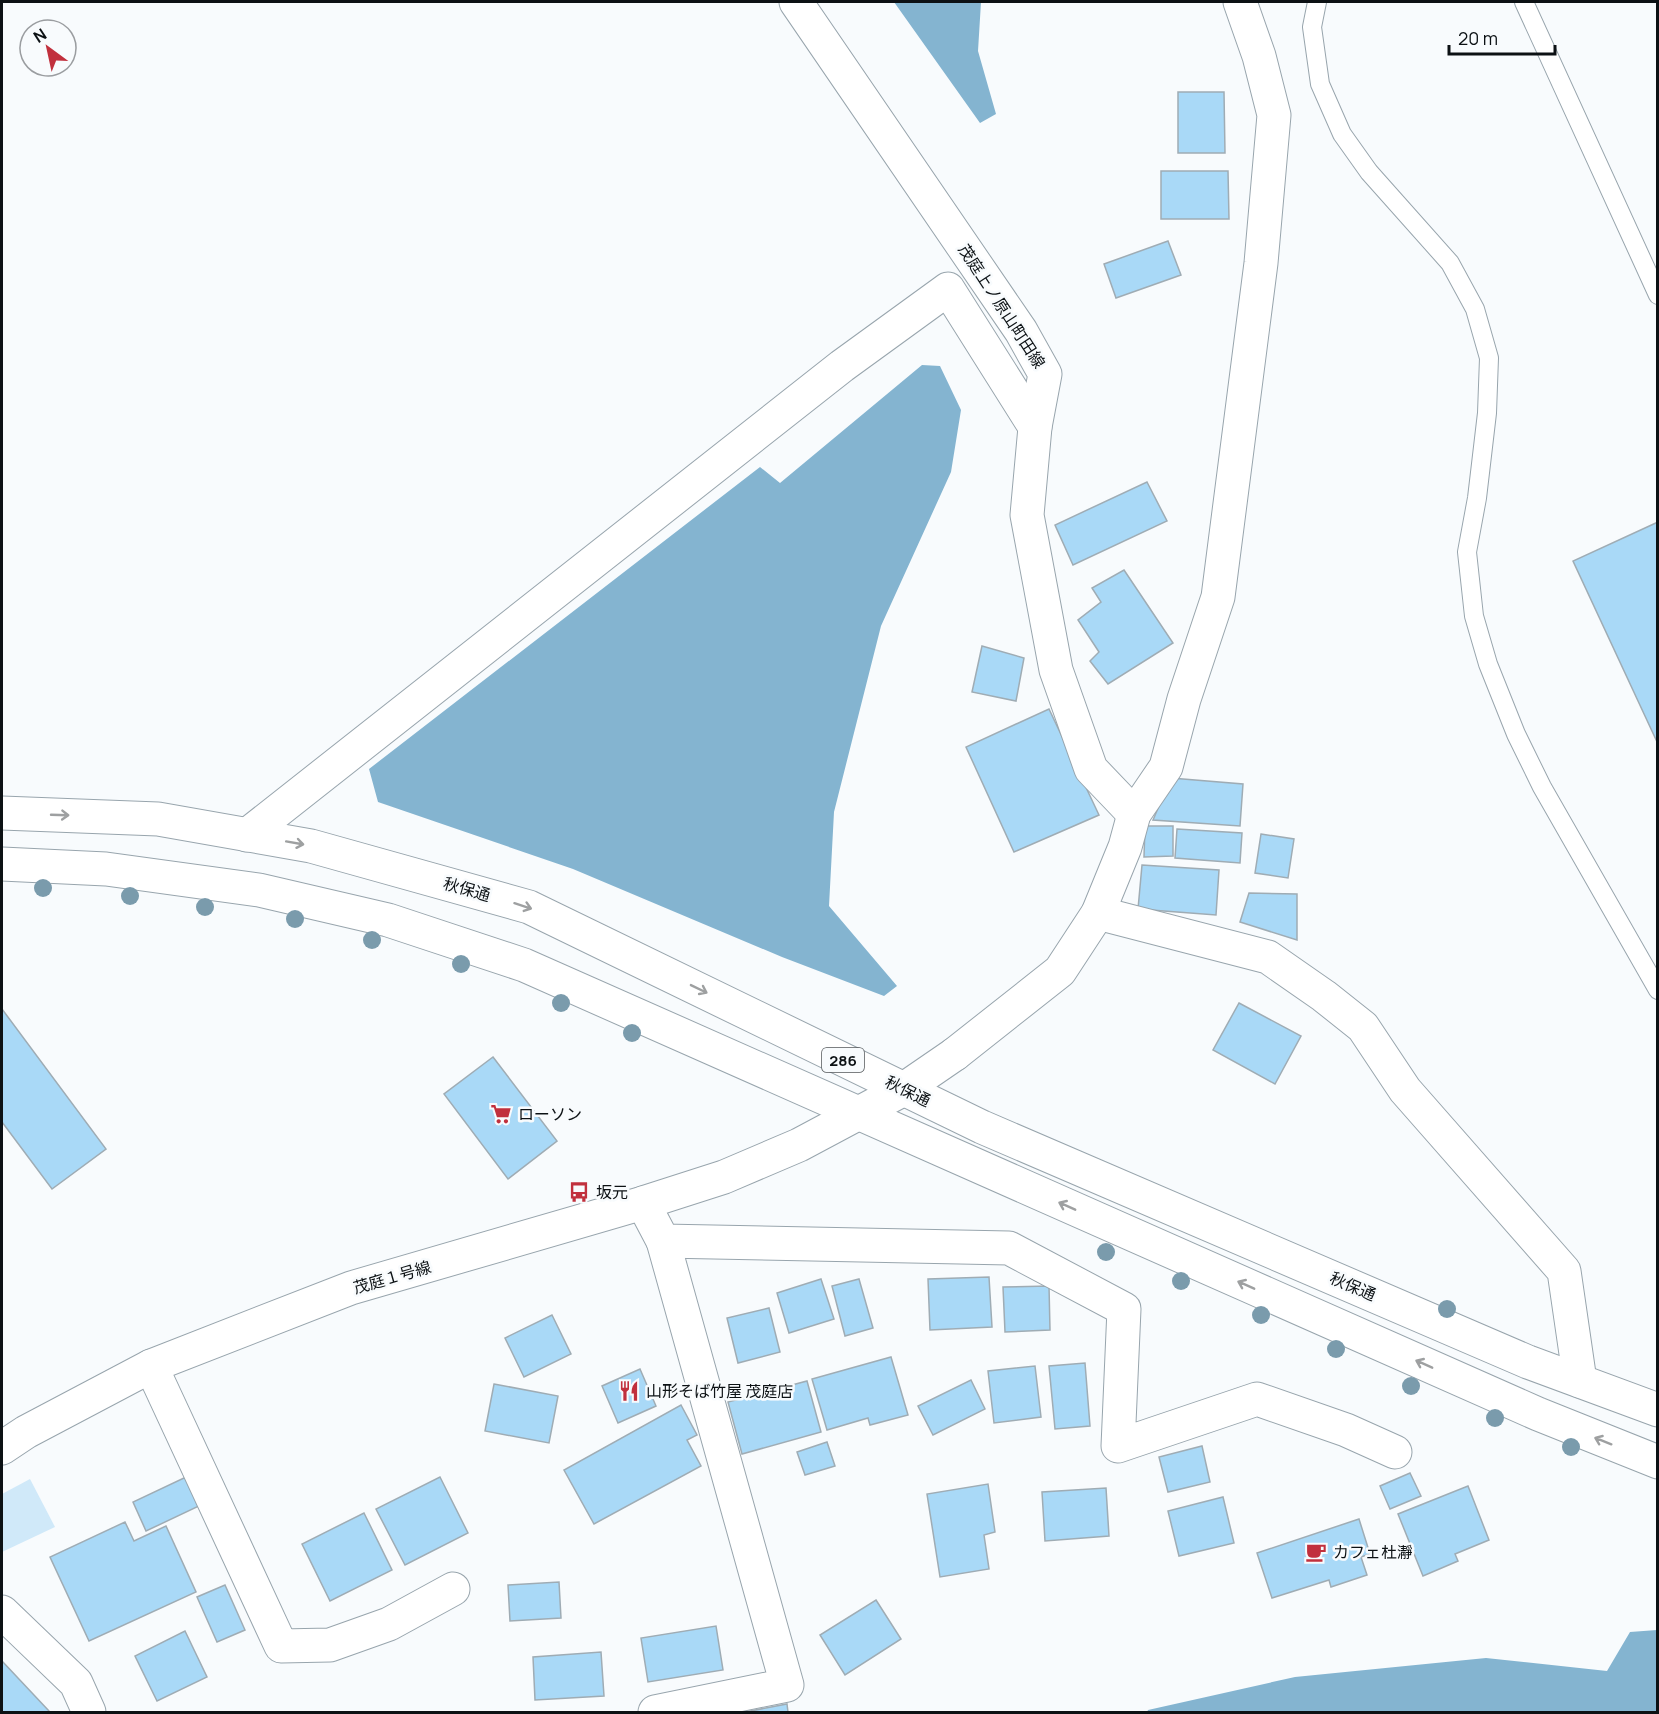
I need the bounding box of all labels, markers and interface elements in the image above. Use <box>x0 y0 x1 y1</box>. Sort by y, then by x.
north arrow <box>18 18 78 78</box>
scale bar <box>1449 18 1556 56</box>
text: N <box>29 23 51 48</box>
text: 20 m <box>1458 26 1498 50</box>
street label: 茂庭上ノ原山町田線 <box>954 240 1050 372</box>
one-way arrow <box>49 810 69 821</box>
one-way arrow <box>285 838 304 849</box>
street label: 秋保通 <box>441 872 493 906</box>
one-way arrow <box>513 901 532 912</box>
one-way arrow <box>690 984 708 996</box>
road number: 286 <box>822 1048 864 1072</box>
street label: 秋保通 <box>882 1071 934 1111</box>
supermarket icon: ローソン <box>489 1102 513 1126</box>
place label: ローソン <box>518 1103 582 1125</box>
bus stop icon: 坂元 <box>567 1180 591 1204</box>
place label: 坂元 <box>596 1181 628 1203</box>
one-way arrow <box>1059 1200 1077 1211</box>
street label: 茂庭１号線 <box>351 1255 433 1299</box>
street label: 秋保通 <box>1327 1266 1379 1306</box>
one-way arrow <box>1237 1279 1255 1290</box>
one-way arrow <box>1415 1357 1433 1368</box>
restaurant icon: 山形そば竹屋 茂庭店 <box>617 1379 641 1403</box>
place label: 山形そば竹屋 茂庭店 <box>646 1380 793 1402</box>
one-way arrow <box>1595 1434 1613 1445</box>
cafe icon: カフェ杜瀞 <box>1304 1540 1328 1564</box>
place label: カフェ杜瀞 <box>1333 1541 1413 1563</box>

